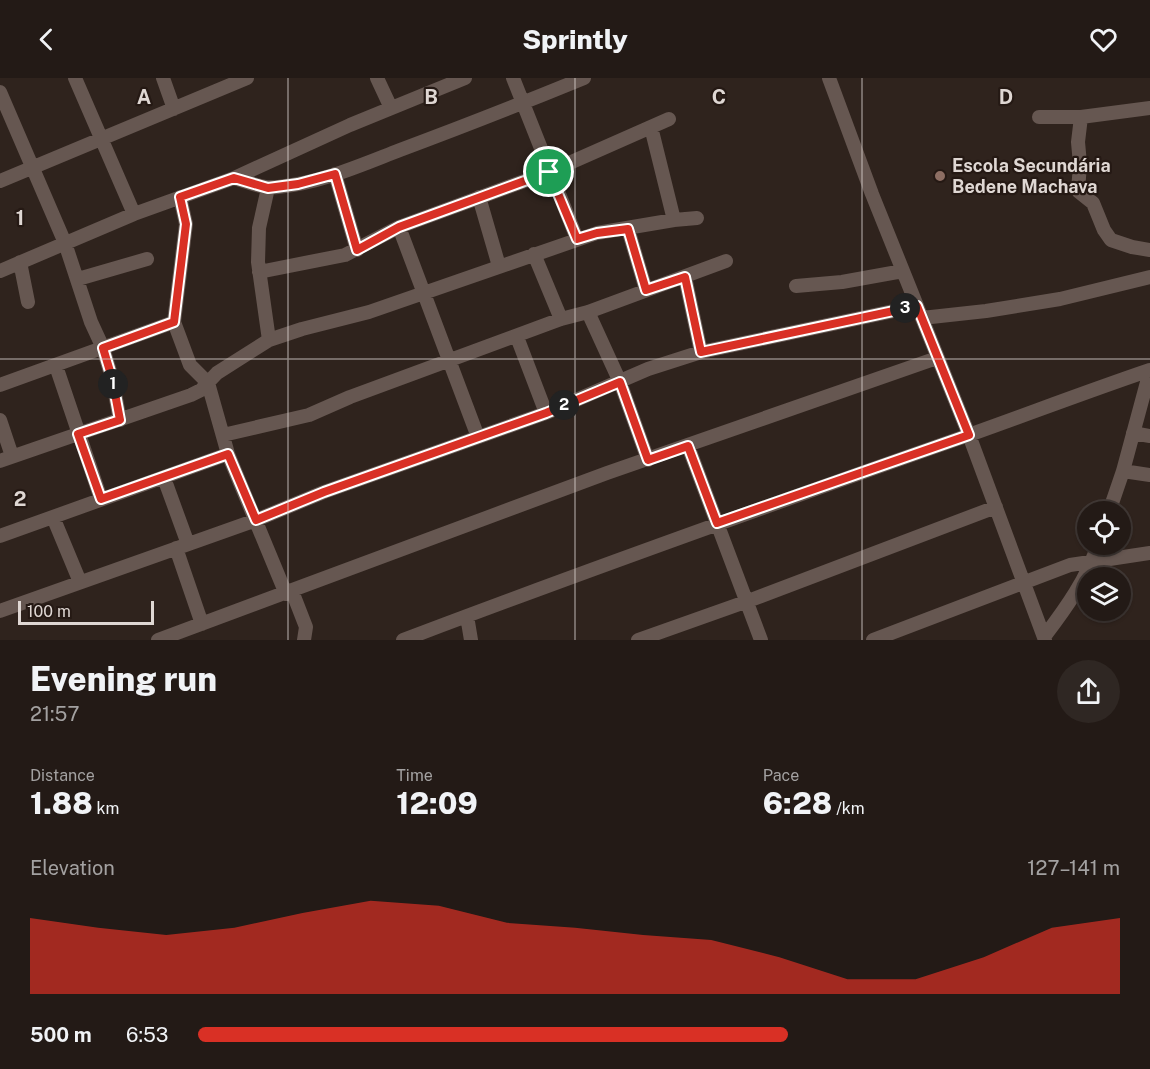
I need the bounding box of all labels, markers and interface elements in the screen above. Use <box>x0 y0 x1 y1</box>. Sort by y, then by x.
icon: back <box>30 23 63 56</box>
text: Sprintly <box>522 23 628 55</box>
icon: heart <box>1087 23 1120 56</box>
text: A <box>137 85 151 109</box>
text: B <box>424 85 438 109</box>
text: C <box>712 85 726 109</box>
text: D <box>999 85 1013 109</box>
pin <box>523 146 574 197</box>
icon: arrive <box>532 155 565 188</box>
place label: Escola Secundária Bedene Machava <box>952 155 1111 197</box>
marker: Escola Secundária Bedene Machava <box>933 169 947 183</box>
text: 1 <box>16 206 24 230</box>
pin: 3 <box>890 293 920 323</box>
text: 3 <box>900 298 910 317</box>
pin: 1 <box>98 369 128 399</box>
text: 1 <box>110 374 116 393</box>
pin: 2 <box>549 390 579 420</box>
text: 2 <box>559 395 569 414</box>
text: 2 <box>14 487 26 511</box>
map controls <box>1077 501 1131 621</box>
button: locate <box>1077 501 1131 555</box>
button: layers <box>1077 567 1131 621</box>
scale bar <box>18 598 154 626</box>
text: 100 m <box>27 602 71 621</box>
text: Evening run <box>30 660 217 698</box>
button: share <box>1057 660 1120 723</box>
text: 21:57 <box>30 702 79 726</box>
text: Distance <box>30 766 95 785</box>
text: Time <box>396 766 433 785</box>
text: Pace <box>763 766 799 785</box>
text: 1.88 <box>30 785 93 821</box>
text: 12:09 <box>396 785 478 821</box>
text: 6:28 <box>763 785 832 821</box>
text: km <box>93 799 119 818</box>
text: /km <box>832 799 865 818</box>
text: Elevation <box>30 856 115 880</box>
text: 127–141 m <box>1027 856 1120 880</box>
text: 500 m <box>30 1023 92 1047</box>
text: 6:53 <box>126 1023 168 1047</box>

